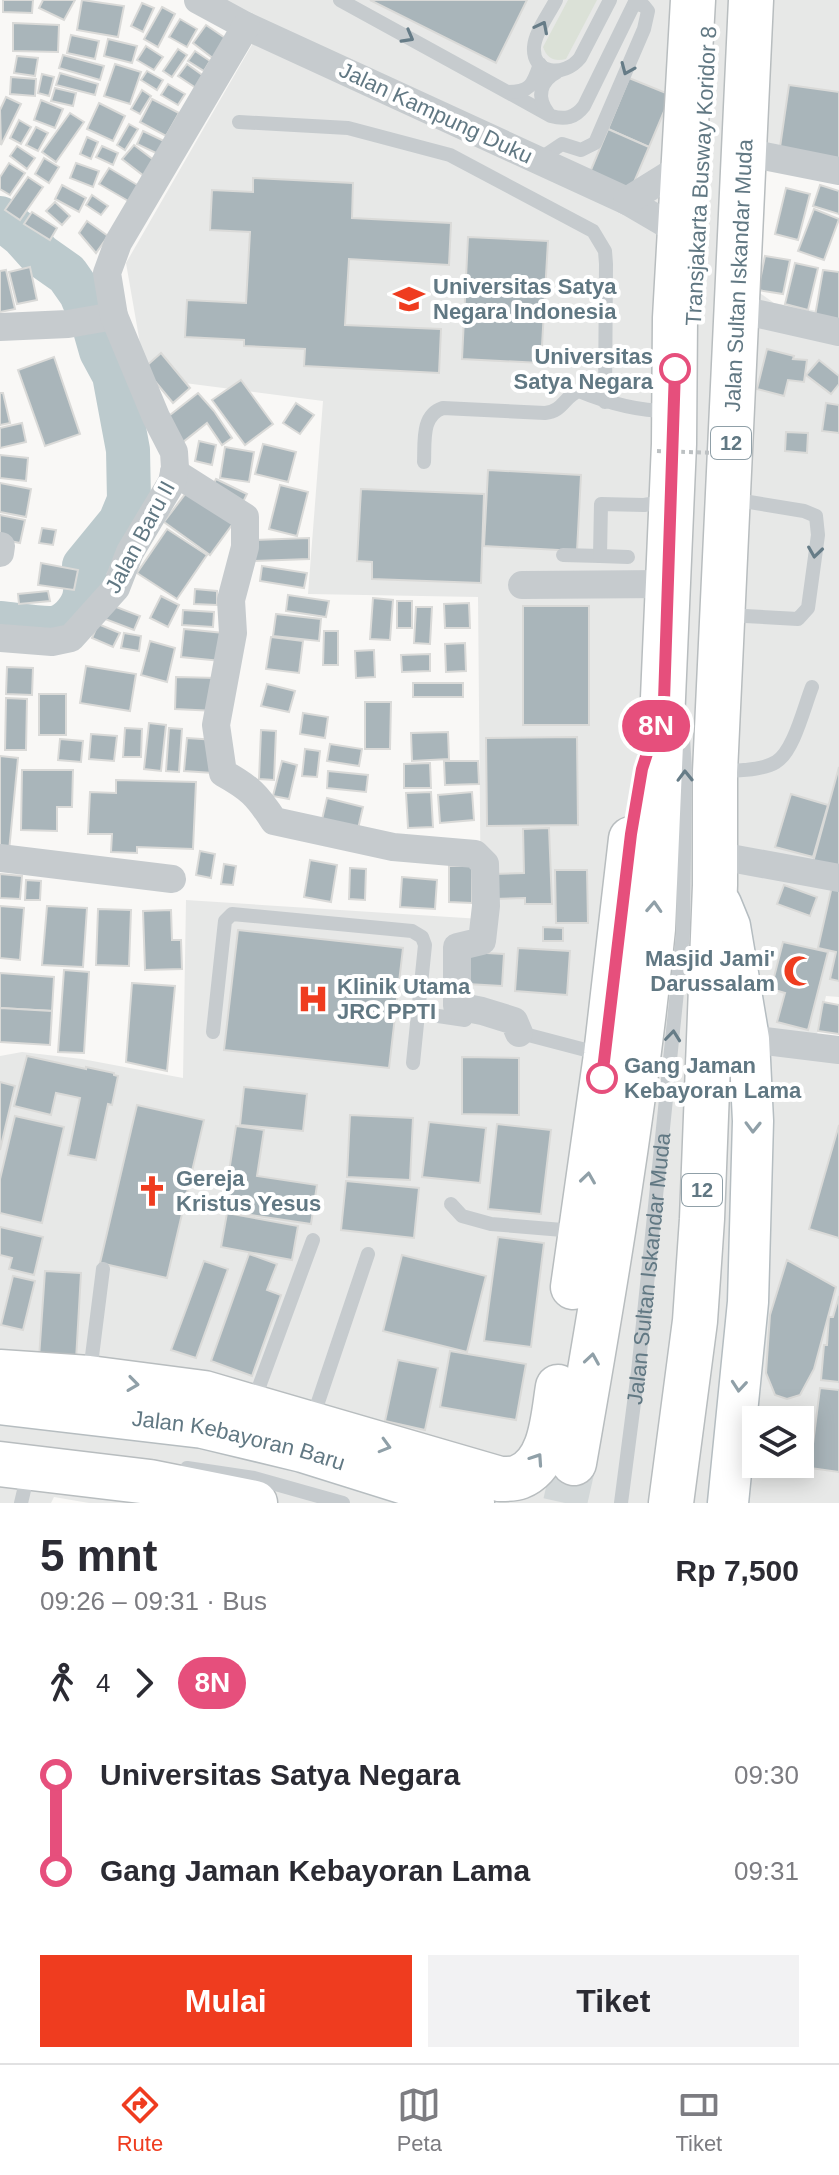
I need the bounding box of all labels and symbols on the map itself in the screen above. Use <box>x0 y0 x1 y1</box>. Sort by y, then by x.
one-way arrow <box>532 21 548 36</box>
street label: Transjakarta Busway Koridor 8 <box>681 26 721 326</box>
one-way arrow <box>400 28 414 43</box>
street label: Jalan Kampung Duku <box>335 57 537 169</box>
one-way arrow <box>620 61 636 75</box>
street label: Jalan Sultan Iskandar Muda <box>719 138 757 413</box>
place label: Universitas Satya Negara Indonesia <box>433 274 617 324</box>
school or university icon: Universitas Satya Negara Indonesia <box>392 282 426 316</box>
place label: Universitas Satya Negara <box>514 344 654 394</box>
marker: Universitas Satya Negara <box>660 354 690 384</box>
road number: 12 <box>711 427 751 459</box>
street label: Jalan Baru II <box>100 477 180 597</box>
one-way arrow <box>807 546 824 559</box>
line badge: 8N <box>620 700 692 752</box>
one-way arrow <box>676 769 694 782</box>
one-way arrow <box>645 900 662 913</box>
place label: Masjid Jami' Darussalam <box>645 946 775 996</box>
mosque icon: Masjid Jami' Darussalam <box>782 954 816 988</box>
place label: Klinik Utama JRC PPTI <box>337 974 471 1024</box>
hospital icon: Klinik Utama JRC PPTI <box>296 982 330 1016</box>
one-way arrow <box>664 1029 681 1042</box>
place label: Gang Jaman Kebayoran Lama <box>624 1053 802 1103</box>
marker: Gang Jaman Kebayoran Lama <box>587 1063 617 1093</box>
one-way arrow <box>744 1121 762 1134</box>
street label: Jalan Sultan Iskandar Muda <box>621 1131 675 1406</box>
place label: Gereja Kristus Yesus <box>176 1166 321 1216</box>
one-way arrow <box>579 1171 596 1185</box>
church icon: Gereja Kristus Yesus <box>135 1174 169 1208</box>
road number: 12 <box>682 1174 722 1206</box>
one-way arrow <box>583 1352 600 1365</box>
one-way arrow <box>127 1375 140 1392</box>
one-way arrow <box>731 1380 748 1393</box>
street label: Jalan Kebayoran Baru <box>131 1405 348 1475</box>
one-way arrow <box>378 1437 392 1453</box>
one-way arrow <box>528 1454 543 1468</box>

